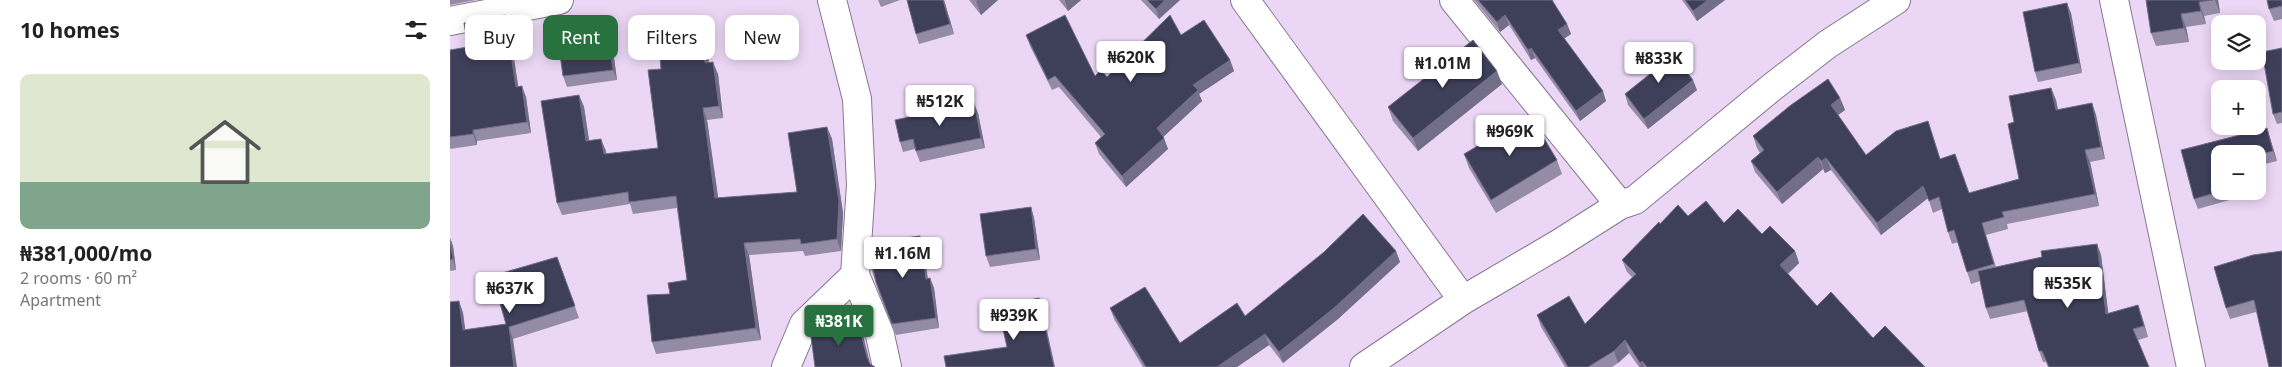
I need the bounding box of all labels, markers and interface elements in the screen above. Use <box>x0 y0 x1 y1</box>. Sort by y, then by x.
chip: Buy <box>465 15 533 60</box>
chip: Rent <box>543 15 618 60</box>
chip: Filters <box>628 15 715 60</box>
chip: New <box>725 15 799 60</box>
map controls <box>2211 15 2266 200</box>
button: layers <box>2211 15 2266 70</box>
text: 10 homes <box>20 16 120 44</box>
icon: filters <box>402 16 430 44</box>
pin: ₦620K <box>1096 41 1166 83</box>
pin: ₦833K <box>1624 42 1694 84</box>
text: ₦620K <box>1107 46 1155 68</box>
pin: ₦1.01M <box>1402 46 1484 89</box>
text: ₦833K <box>1635 47 1683 69</box>
text: ₦1.01M <box>1415 52 1471 74</box>
button: + <box>2211 80 2266 135</box>
pin: ₦512K <box>905 84 975 127</box>
text: ₦512K <box>916 90 964 112</box>
icon: home <box>180 107 270 197</box>
pin: ₦969K <box>1475 114 1545 157</box>
text: ₦969K <box>1486 120 1534 142</box>
button: − <box>2211 145 2266 200</box>
pin: ₦1.16M <box>862 236 944 279</box>
text: ₦381,000/mo <box>20 239 152 267</box>
text: ₦1.16M <box>875 242 931 264</box>
pin: ₦535K <box>2033 266 2103 309</box>
text: 2 rooms · 60 m² <box>20 267 137 289</box>
pin: ₦637K <box>475 272 545 314</box>
text: ₦535K <box>2044 272 2092 294</box>
text: ₦637K <box>486 277 534 299</box>
text: Apartment <box>20 289 101 311</box>
pin: ₦939K <box>979 298 1049 341</box>
pin: ₦381K <box>804 304 874 347</box>
text: ₦939K <box>990 304 1038 326</box>
text: ₦381K <box>815 310 863 332</box>

